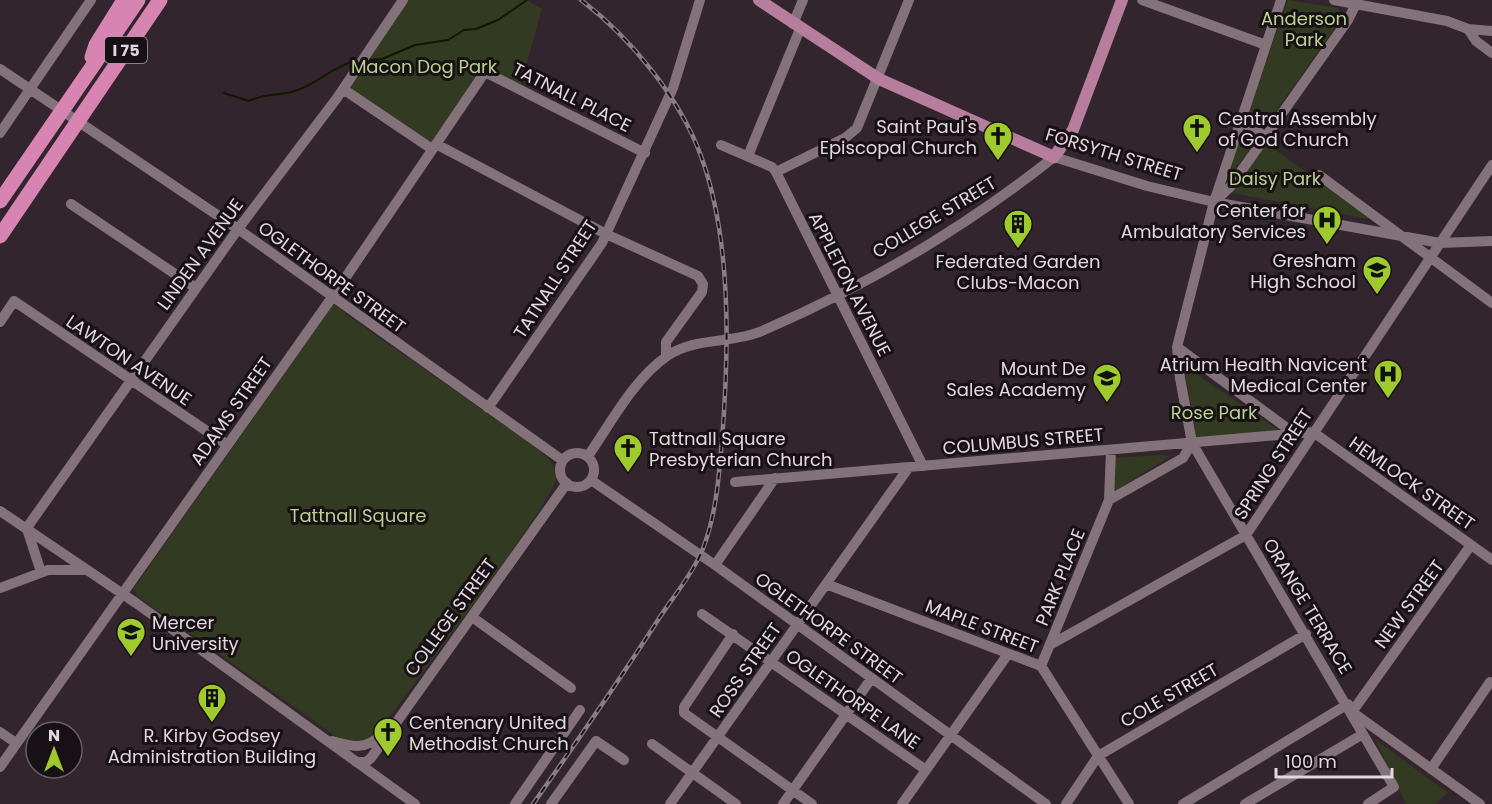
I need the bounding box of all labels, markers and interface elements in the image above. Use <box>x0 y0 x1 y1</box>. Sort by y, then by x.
park label: Anderson Park <box>1261 6 1347 52</box>
road number: I 75 <box>105 37 147 63</box>
park label: Macon Dog Park <box>351 54 498 79</box>
street label: TATNALL PLACE <box>508 56 636 138</box>
place label: Central Assembly of God Church <box>1218 106 1377 152</box>
church icon: Central Assembly of God Church <box>1181 112 1213 154</box>
place label: Saint Paul's Episcopal Church <box>820 114 977 160</box>
church icon: Saint Paul's Episcopal Church <box>982 120 1014 162</box>
street label: FORSYTH STREET <box>1043 121 1186 187</box>
park label: Daisy Park <box>1229 166 1322 191</box>
street label: COLLEGE STREET <box>867 170 1001 264</box>
street label: LINDEN AVENUE <box>151 193 249 315</box>
place label: Center for Ambulatory Services <box>1121 198 1306 244</box>
hospital icon: Center for Ambulatory Services <box>1311 204 1343 246</box>
street label: APPLETON AVENUE <box>803 208 897 360</box>
building icon: Federated Garden Clubs-Macon <box>1002 208 1034 250</box>
street label: OGLETHORPE STREET <box>253 215 411 339</box>
street label: TATNALL STREET <box>507 215 603 343</box>
place label: Gresham High School <box>1250 248 1356 294</box>
place label: Federated Garden Clubs-Macon <box>936 249 1100 295</box>
school or university icon: Gresham High School <box>1361 254 1393 296</box>
street label: LAWTON AVENUE <box>61 309 197 411</box>
street label: ADAMS STREET <box>184 351 278 470</box>
place label: Atrium Health Navicent Medical Center <box>1160 352 1367 398</box>
place label: Mount De Sales Academy <box>946 356 1086 402</box>
hospital icon: Atrium Health Navicent Medical Center <box>1372 358 1404 400</box>
school or university icon: Mount De Sales Academy <box>1091 362 1123 404</box>
park label: Rose Park <box>1171 400 1258 425</box>
street label: SPRING STREET <box>1228 404 1318 524</box>
street label: COLUMBUS STREET <box>941 421 1105 460</box>
place label: Tattnall Square Presbyterian Church <box>649 426 832 472</box>
street label: HEMLOCK STREET <box>1344 430 1480 536</box>
church icon: Tattnall Square Presbyterian Church <box>612 432 644 474</box>
park label: Tattnall Square <box>290 503 426 528</box>
street label: PARK PLACE <box>1029 525 1091 629</box>
street label: ORANGE TERRACE <box>1258 534 1358 678</box>
street label: COLLEGE STREET <box>399 553 502 681</box>
street label: NEW STREET <box>1368 554 1450 653</box>
street label: OGLETHORPE STREET <box>750 566 908 690</box>
street label: MAPLE STREET <box>922 593 1042 659</box>
place label: Mercer University <box>152 610 239 656</box>
school or university icon: Mercer University <box>115 616 147 658</box>
street label: ROSS STREET <box>703 617 787 722</box>
street label: OGLETHORPE LANE <box>781 643 925 755</box>
street label: COLE STREET <box>1115 657 1223 733</box>
building icon: R. Kirby Godsey Administration Building <box>196 682 228 724</box>
place label: Centenary United Methodist Church <box>409 710 569 756</box>
church icon: Centenary United Methodist Church <box>372 716 404 758</box>
north arrow <box>24 720 84 780</box>
place label: R. Kirby Godsey Administration Building <box>108 723 316 769</box>
text: N <box>48 724 60 747</box>
scale bar <box>1276 741 1392 779</box>
text: 100 m <box>1285 749 1337 774</box>

